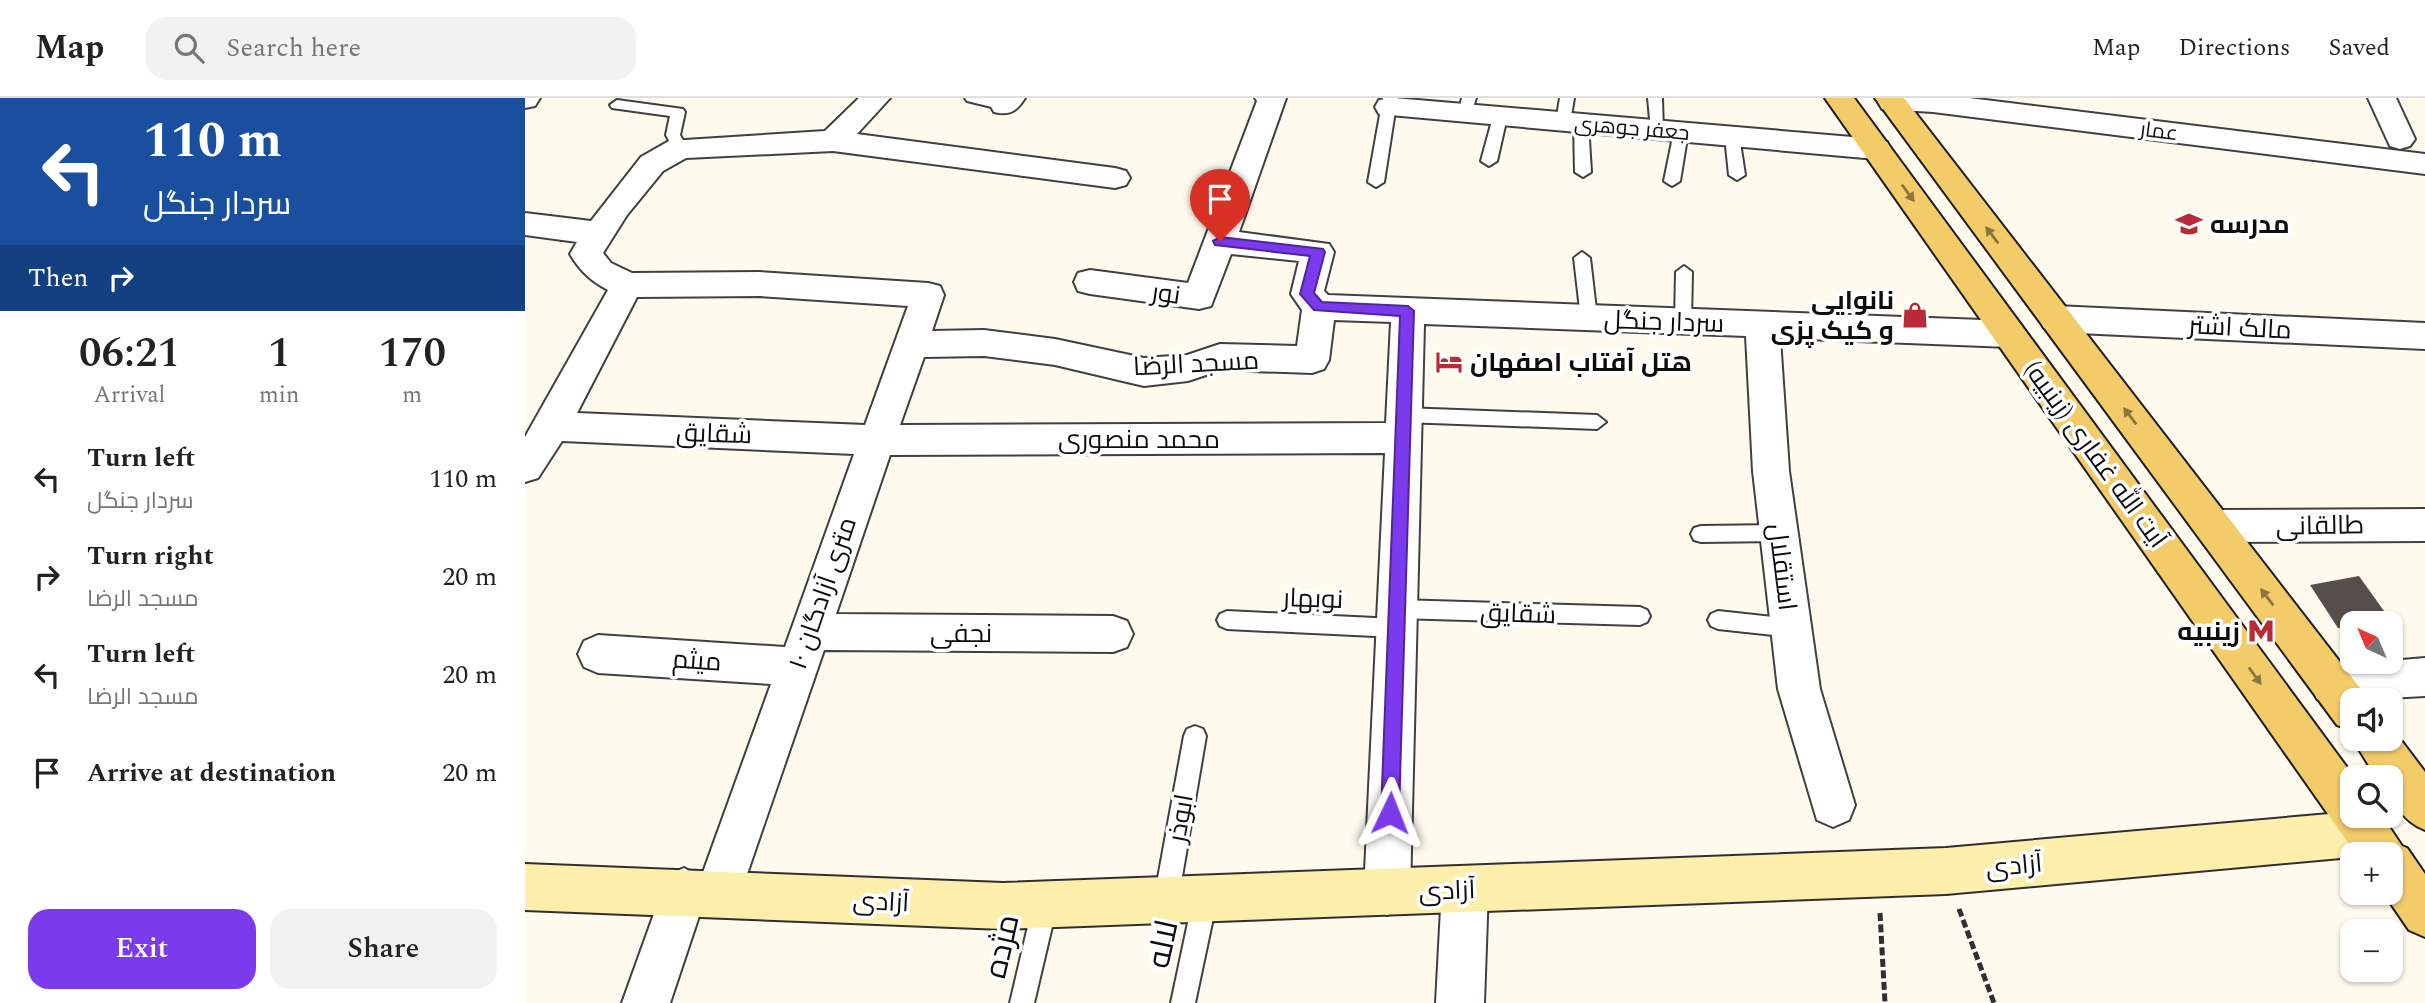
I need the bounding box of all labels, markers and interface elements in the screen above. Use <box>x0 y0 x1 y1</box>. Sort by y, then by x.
search box <box>146 17 636 80</box>
text: Map <box>35 23 104 73</box>
text: Search here <box>226 28 361 68</box>
icon: search <box>170 29 208 67</box>
text: Map <box>2092 30 2140 66</box>
text: Directions <box>2178 30 2290 66</box>
text: Saved <box>2328 30 2390 66</box>
text: 110 m <box>143 104 282 179</box>
street label: جعفر جوهری <box>1573 108 1691 150</box>
street label: عمار <box>2137 114 2180 150</box>
icon: left <box>28 126 119 217</box>
pin <box>1190 169 1250 241</box>
text: سردار جنگل <box>143 180 291 229</box>
icon: arrive <box>1201 180 1239 218</box>
one-way arrow <box>1901 184 1915 202</box>
place label: مدرسه <box>2210 205 2290 245</box>
school or university icon: مدرسه <box>2174 209 2204 239</box>
one-way arrow <box>1986 226 2000 244</box>
text: Then <box>28 258 88 298</box>
icon: right <box>102 259 140 297</box>
street label: نور <box>1147 272 1183 316</box>
place label: نانوایی و کیک پزی <box>1771 281 1894 351</box>
street label: سردار جنگل <box>1603 300 1725 344</box>
shop icon: نانوایی و کیک پزی <box>1900 300 1930 330</box>
street label: مالک اشتر <box>2185 305 2293 351</box>
text: 06:21 <box>79 322 180 385</box>
text: 1 <box>268 322 290 385</box>
text: 170 <box>378 322 446 385</box>
street label: مسجد الرضا <box>1132 341 1260 387</box>
place label: هتل آفتاب اصفهان <box>1470 343 1692 383</box>
hotel icon: هتل آفتاب اصفهان <box>1434 347 1464 377</box>
street label: آیت الله غفاری (زینبیه) <box>2013 352 2177 557</box>
text: Arrival <box>94 378 165 413</box>
text: min <box>259 378 299 413</box>
text: m <box>402 378 422 413</box>
one-way arrow <box>2123 407 2137 425</box>
street label: شقایق <box>675 413 753 455</box>
street label: محمد منصوری <box>1058 420 1220 460</box>
text: Turn left <box>87 438 195 478</box>
text: 110 m <box>429 459 497 499</box>
icon: left <box>28 460 66 498</box>
text: سردار جنگل <box>87 484 194 519</box>
street label: طالقانی <box>2275 505 2365 547</box>
street label: ۱۰ متری آزادگان <box>778 512 868 675</box>
street label: استقلال <box>1757 521 1807 613</box>
text: Turn right <box>87 536 214 576</box>
text: 20 m <box>442 557 497 597</box>
icon: right <box>28 558 66 596</box>
street label: نوبهار <box>1280 578 1344 620</box>
text: مسجد الرضا <box>87 582 199 617</box>
one-way arrow <box>2261 588 2275 606</box>
street label: شقایق <box>1479 593 1557 635</box>
north arrow <box>2340 611 2403 674</box>
map controls <box>2340 611 2403 982</box>
place label: زینبیه <box>2177 612 2240 652</box>
street label: نجفی <box>930 614 992 654</box>
metro station icon: زینبیه <box>2246 616 2276 646</box>
text: Turn left <box>87 634 195 674</box>
street label: میثم <box>671 639 723 683</box>
text: 20 m <box>442 655 497 695</box>
icon: left <box>28 656 66 694</box>
one-way arrow <box>2248 667 2262 685</box>
text: مسجد الرضا <box>87 680 199 715</box>
button: sound <box>2340 688 2403 751</box>
text: Arrive at destination <box>87 753 336 793</box>
text: 20 m <box>442 753 497 793</box>
icon: arrive <box>28 754 66 792</box>
button: search <box>2340 765 2403 828</box>
position arrow <box>1353 776 1427 850</box>
street label: ابوذر <box>1157 791 1205 847</box>
button: + <box>2340 842 2403 905</box>
street label: آزادی <box>1984 844 2044 888</box>
street label: آزادی <box>1418 870 1476 912</box>
street label: آزادی <box>852 881 910 923</box>
button: Exit <box>28 909 256 989</box>
button: Share <box>270 909 497 989</box>
street label: مژده <box>971 910 1034 983</box>
street label: لاله <box>1135 916 1192 973</box>
button: − <box>2340 919 2403 982</box>

